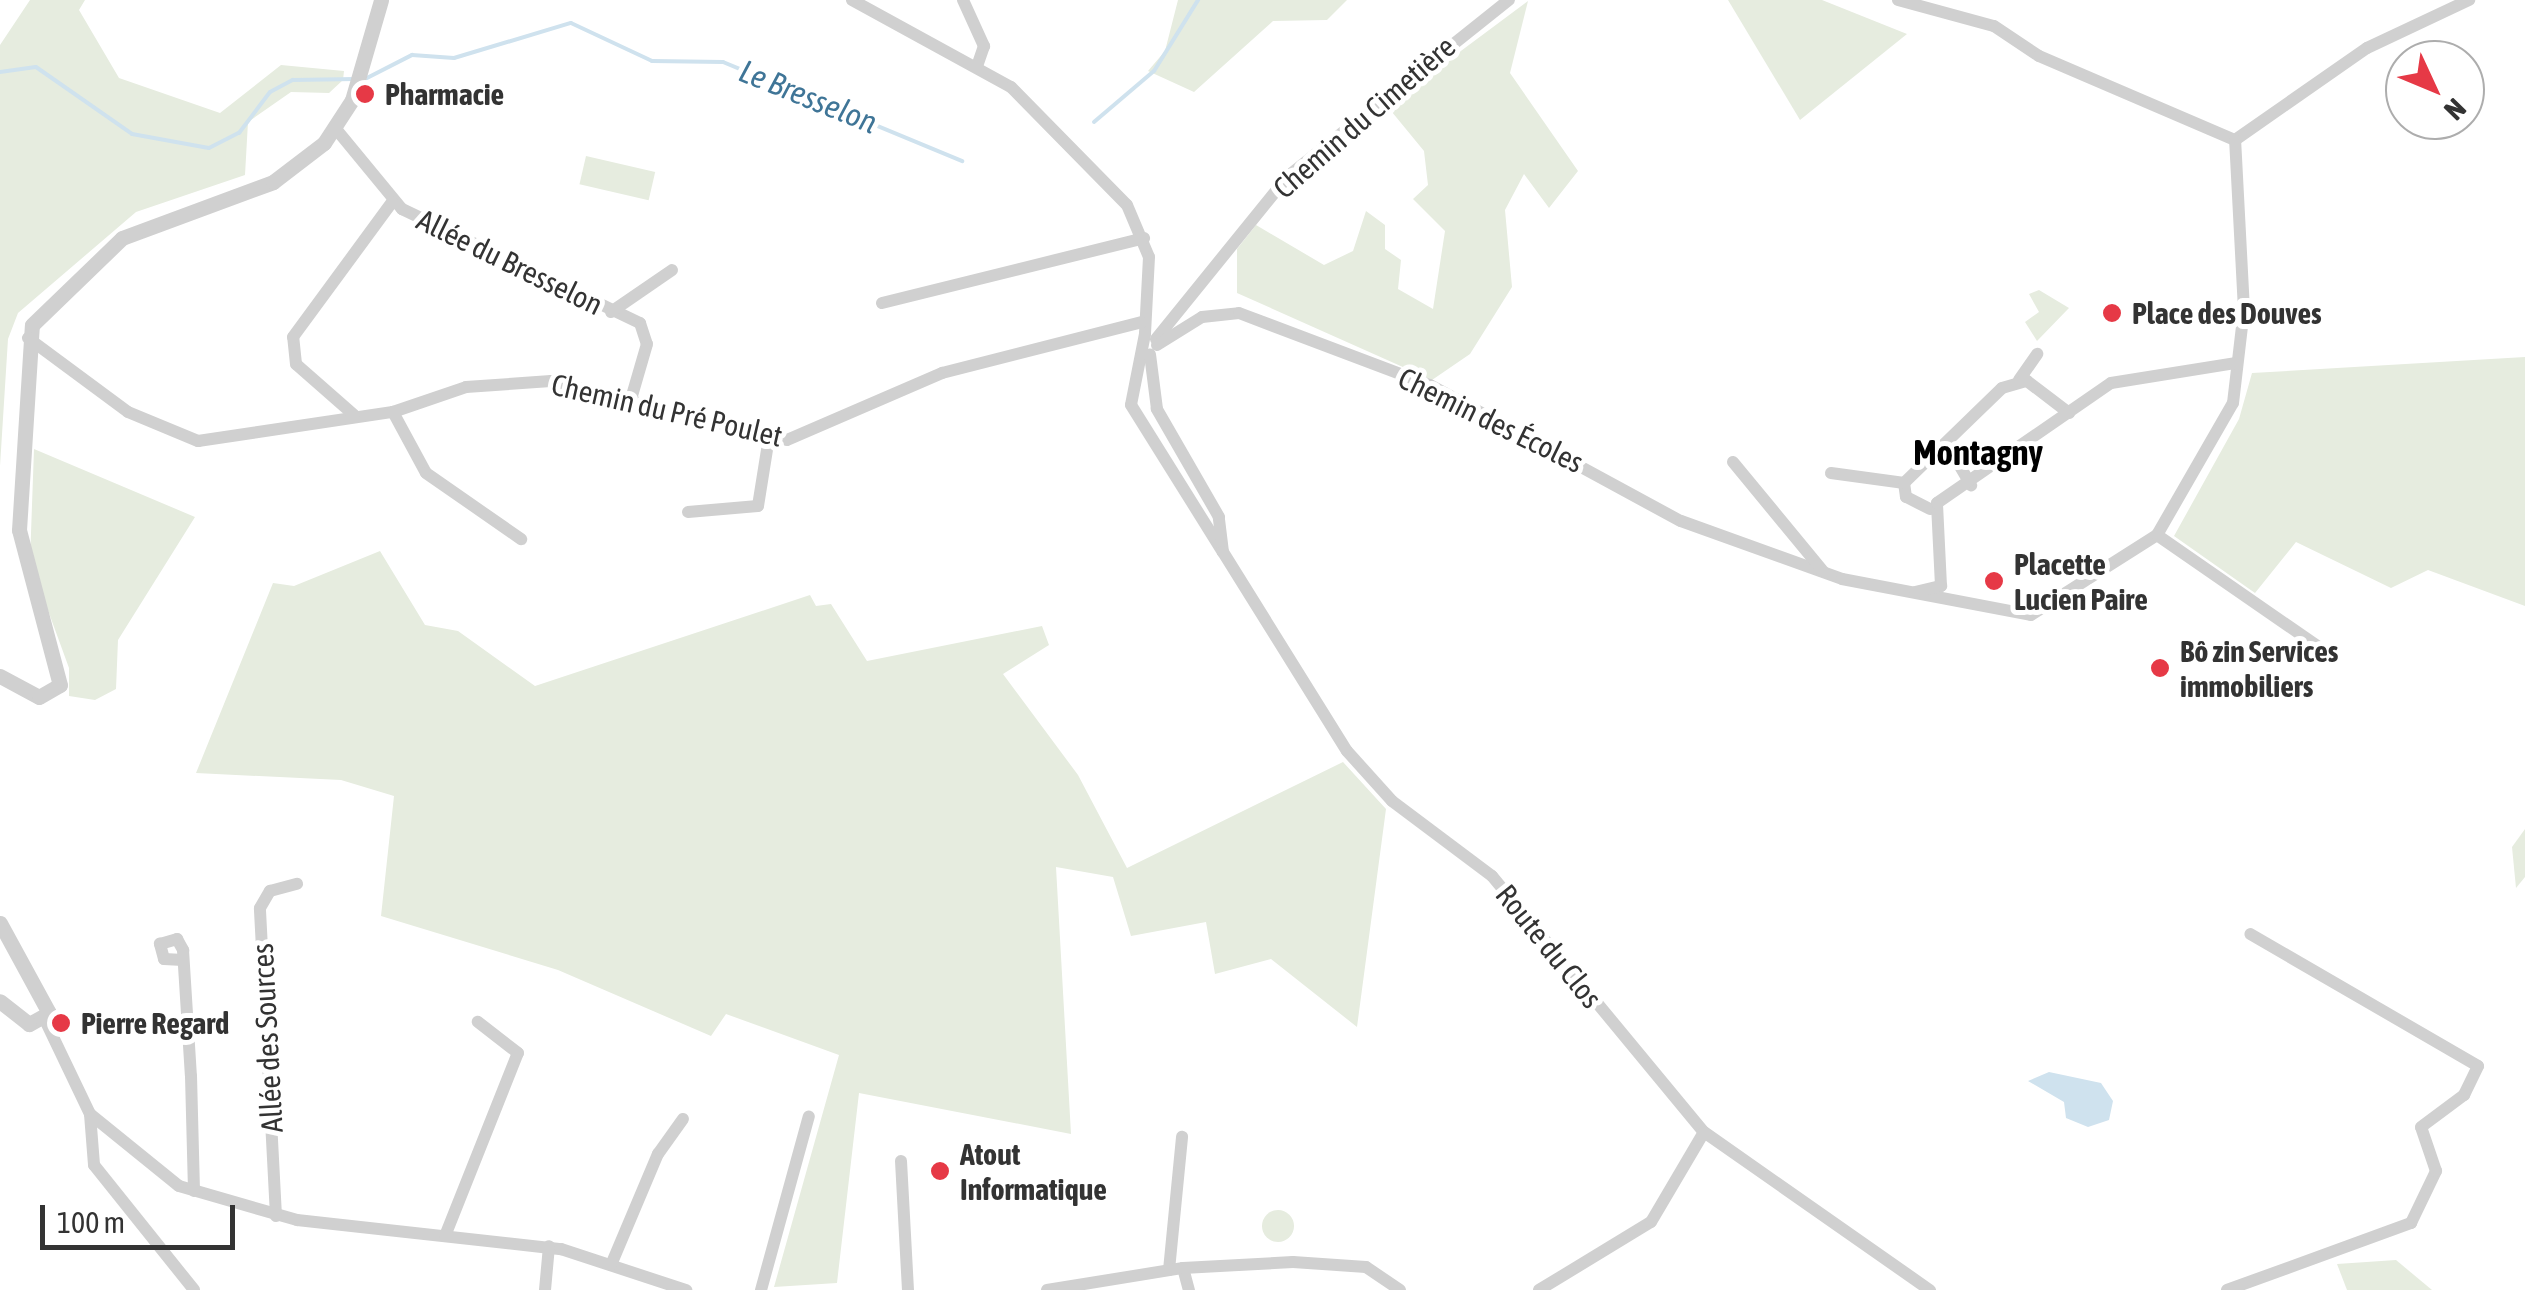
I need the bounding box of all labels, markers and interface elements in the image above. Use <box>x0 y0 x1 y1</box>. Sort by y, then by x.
street label: Chemin du Cimetière <box>1266 28 1462 206</box>
north arrow <box>2385 40 2485 140</box>
water label: Le Bresselon <box>734 52 882 142</box>
place label: Pharmacie <box>385 76 504 112</box>
marker: Pharmacie <box>354 83 376 105</box>
text: N <box>2438 92 2472 127</box>
street label: Allée du Bresselon <box>411 202 609 322</box>
place label: Place des Douves <box>2132 295 2322 331</box>
marker: Place des Douves <box>2101 302 2123 324</box>
street label: Chemin des Écoles <box>1393 360 1589 480</box>
street label: Chemin du Pré Poulet <box>548 366 786 454</box>
district label: Montagny <box>1913 431 2043 473</box>
place label: Placette Lucien Paire <box>2014 546 2148 616</box>
marker: Placette Lucien Paire <box>1983 570 2005 592</box>
place label: Bô zin Services immobiliers <box>2180 633 2338 704</box>
marker: Bô zin Services immobiliers <box>2149 657 2171 679</box>
street label: Route du Clos <box>1488 877 1610 1015</box>
street label: Allée des Sources <box>244 942 290 1134</box>
place label: Pierre Regard <box>81 1005 229 1041</box>
marker: Pierre Regard <box>50 1012 72 1034</box>
place label: Atout Informatique <box>960 1136 1107 1206</box>
marker: Atout Informatique <box>929 1160 951 1182</box>
scale bar <box>45 1185 240 1247</box>
text: 100 m <box>57 1205 125 1239</box>

